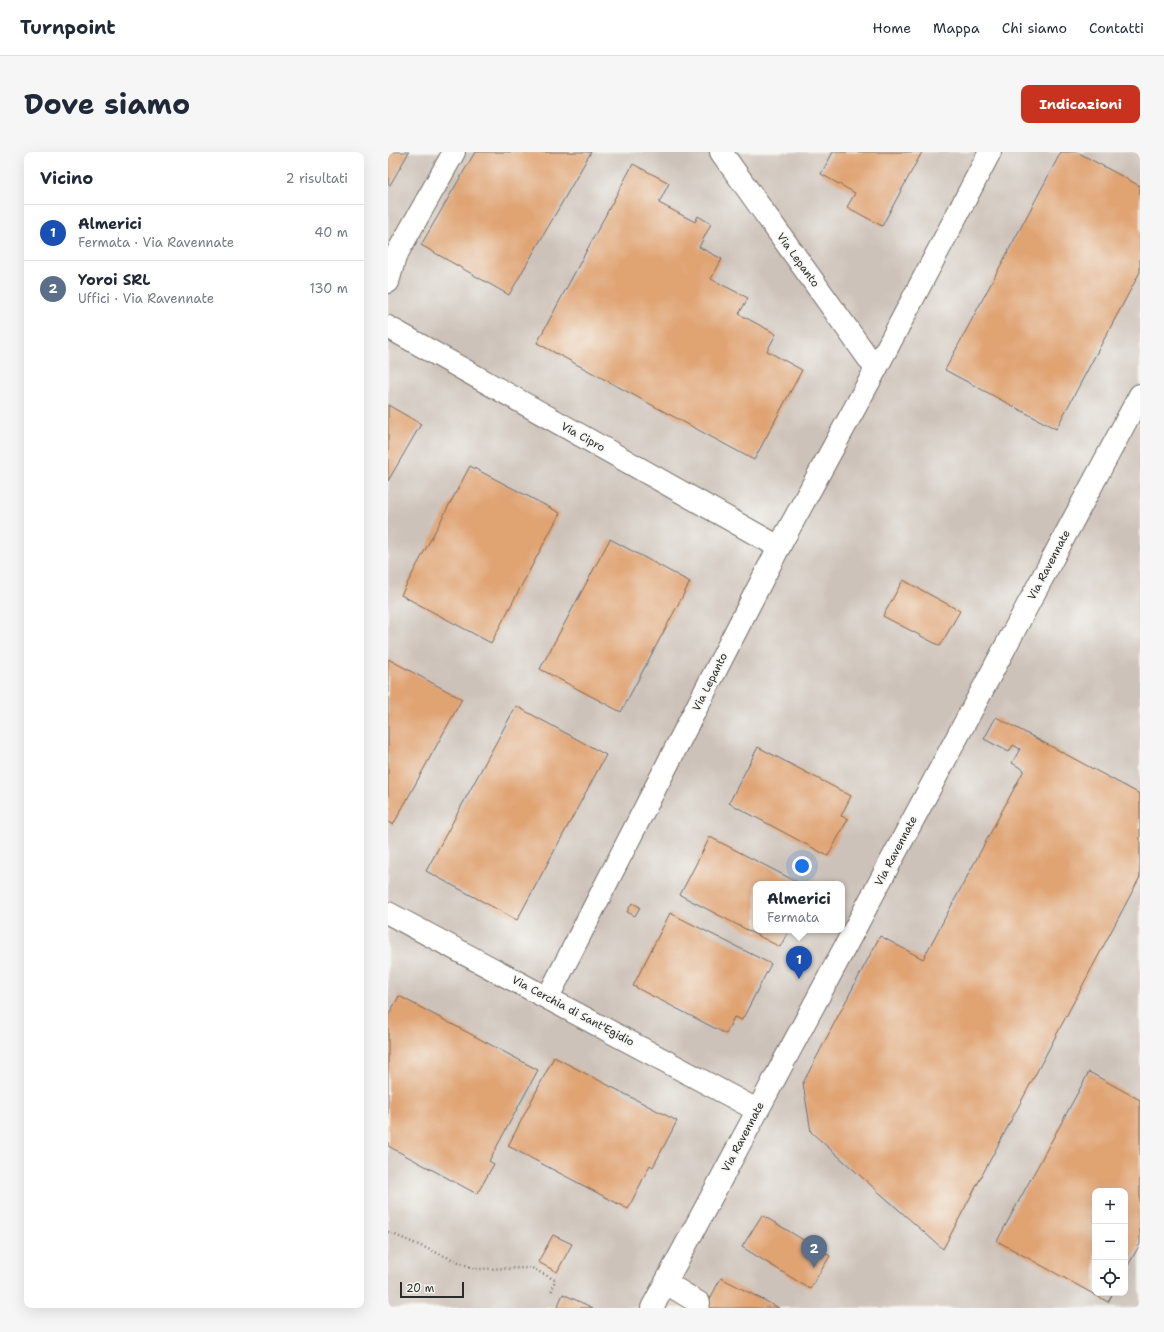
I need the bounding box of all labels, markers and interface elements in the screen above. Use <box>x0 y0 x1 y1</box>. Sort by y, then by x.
text: Turnpoint <box>20 15 116 40</box>
text: Home <box>873 19 911 37</box>
text: Mappa <box>933 19 980 37</box>
text: Chi siamo <box>1002 19 1067 37</box>
text: Contatti <box>1089 19 1144 37</box>
text: Dove siamo <box>24 85 190 123</box>
button: Indicazioni <box>1021 85 1140 123</box>
text: Vicino <box>40 167 93 189</box>
text: 2 risultati <box>285 170 348 187</box>
text: Almerici <box>78 214 142 234</box>
text: 1 <box>50 224 56 241</box>
text: 40 m <box>314 224 348 241</box>
street label: Via Lepanto <box>773 230 823 290</box>
text: Fermata · Via Ravennate <box>78 234 234 251</box>
text: Yoroi SRL <box>78 270 150 290</box>
text: 2 <box>48 280 58 297</box>
text: 130 m <box>310 280 348 297</box>
text: Uffici · Via Ravennate <box>78 290 214 307</box>
street label: Via Cipro <box>558 419 608 455</box>
street label: Via Ravennate <box>1024 527 1074 603</box>
street label: Via Lepanto <box>689 650 731 714</box>
street label: Via Ravennate <box>871 813 921 889</box>
your location <box>792 856 812 876</box>
popup <box>753 881 845 933</box>
text: Almerici <box>767 889 831 909</box>
text: Fermata <box>767 909 819 926</box>
pin: 1 <box>786 946 812 979</box>
street label: Via Cerchia di Sant'Egidio <box>509 972 637 1050</box>
street label: Via Ravennate <box>718 1099 768 1175</box>
map controls <box>1092 1188 1128 1296</box>
button: + <box>1092 1188 1128 1224</box>
button: − <box>1092 1224 1128 1260</box>
pin: 2 <box>801 1235 827 1268</box>
button: locate <box>1092 1260 1128 1296</box>
scale bar <box>400 1280 464 1299</box>
text: 20 m <box>406 1281 434 1296</box>

